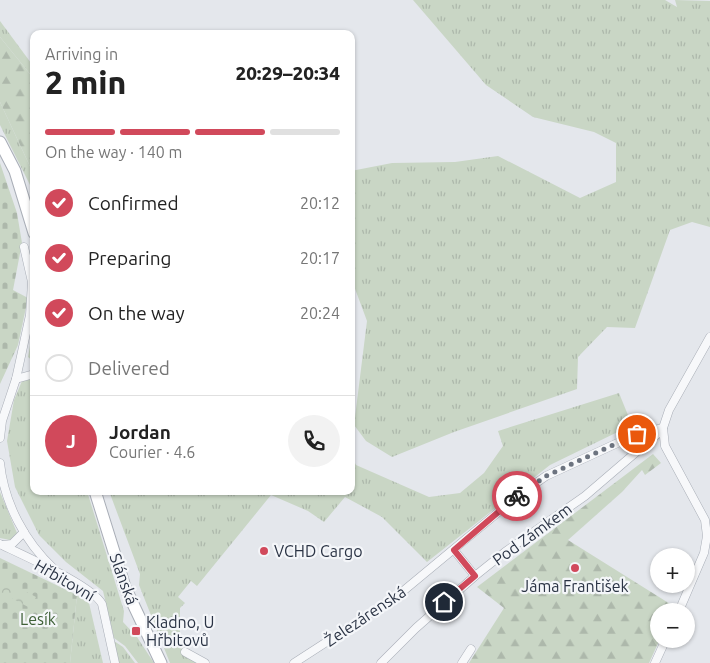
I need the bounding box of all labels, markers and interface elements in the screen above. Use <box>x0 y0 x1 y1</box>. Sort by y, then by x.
text: Arriving in <box>45 45 118 63</box>
text: 20:29–20:34 <box>235 62 340 84</box>
text: 2 min <box>45 64 126 100</box>
text: On the way · 140 m <box>45 143 182 161</box>
icon: check <box>45 189 73 217</box>
text: Confirmed <box>88 192 179 214</box>
text: 20:12 <box>300 194 340 212</box>
icon: check <box>45 244 73 272</box>
text: Preparing <box>88 247 172 269</box>
text: 20:17 <box>300 249 340 267</box>
icon: check <box>45 299 73 327</box>
text: On the way <box>88 302 185 324</box>
text: 20:24 <box>300 304 340 322</box>
text: Delivered <box>88 357 170 379</box>
pin <box>616 413 658 455</box>
button: phone <box>288 415 340 467</box>
icon: bag <box>623 420 651 448</box>
text: Jordan <box>109 421 171 443</box>
text: J <box>66 430 76 452</box>
text: Courier · 4.6 <box>109 443 195 461</box>
courier <box>492 471 542 521</box>
icon: bike <box>503 482 531 510</box>
street label: Pod Zámkem <box>489 499 575 569</box>
place label: VCHD Cargo <box>274 542 363 560</box>
marker: VCHD Cargo <box>258 545 270 557</box>
map controls <box>650 548 695 648</box>
button: + <box>650 548 695 593</box>
street label: Slánská <box>106 551 142 607</box>
street label: Hřbitovní <box>32 555 99 605</box>
marker: Jáma František <box>569 562 581 574</box>
place label: Jáma František <box>521 577 629 595</box>
pin <box>423 581 465 623</box>
street label: Železárenská <box>321 582 409 650</box>
icon: home <box>430 588 458 616</box>
button: − <box>650 603 695 648</box>
park label: Lesík <box>20 610 56 628</box>
place label: Kladno, U Hřbitovů <box>146 613 215 649</box>
marker: Kladno, U Hřbitovů <box>130 625 142 637</box>

